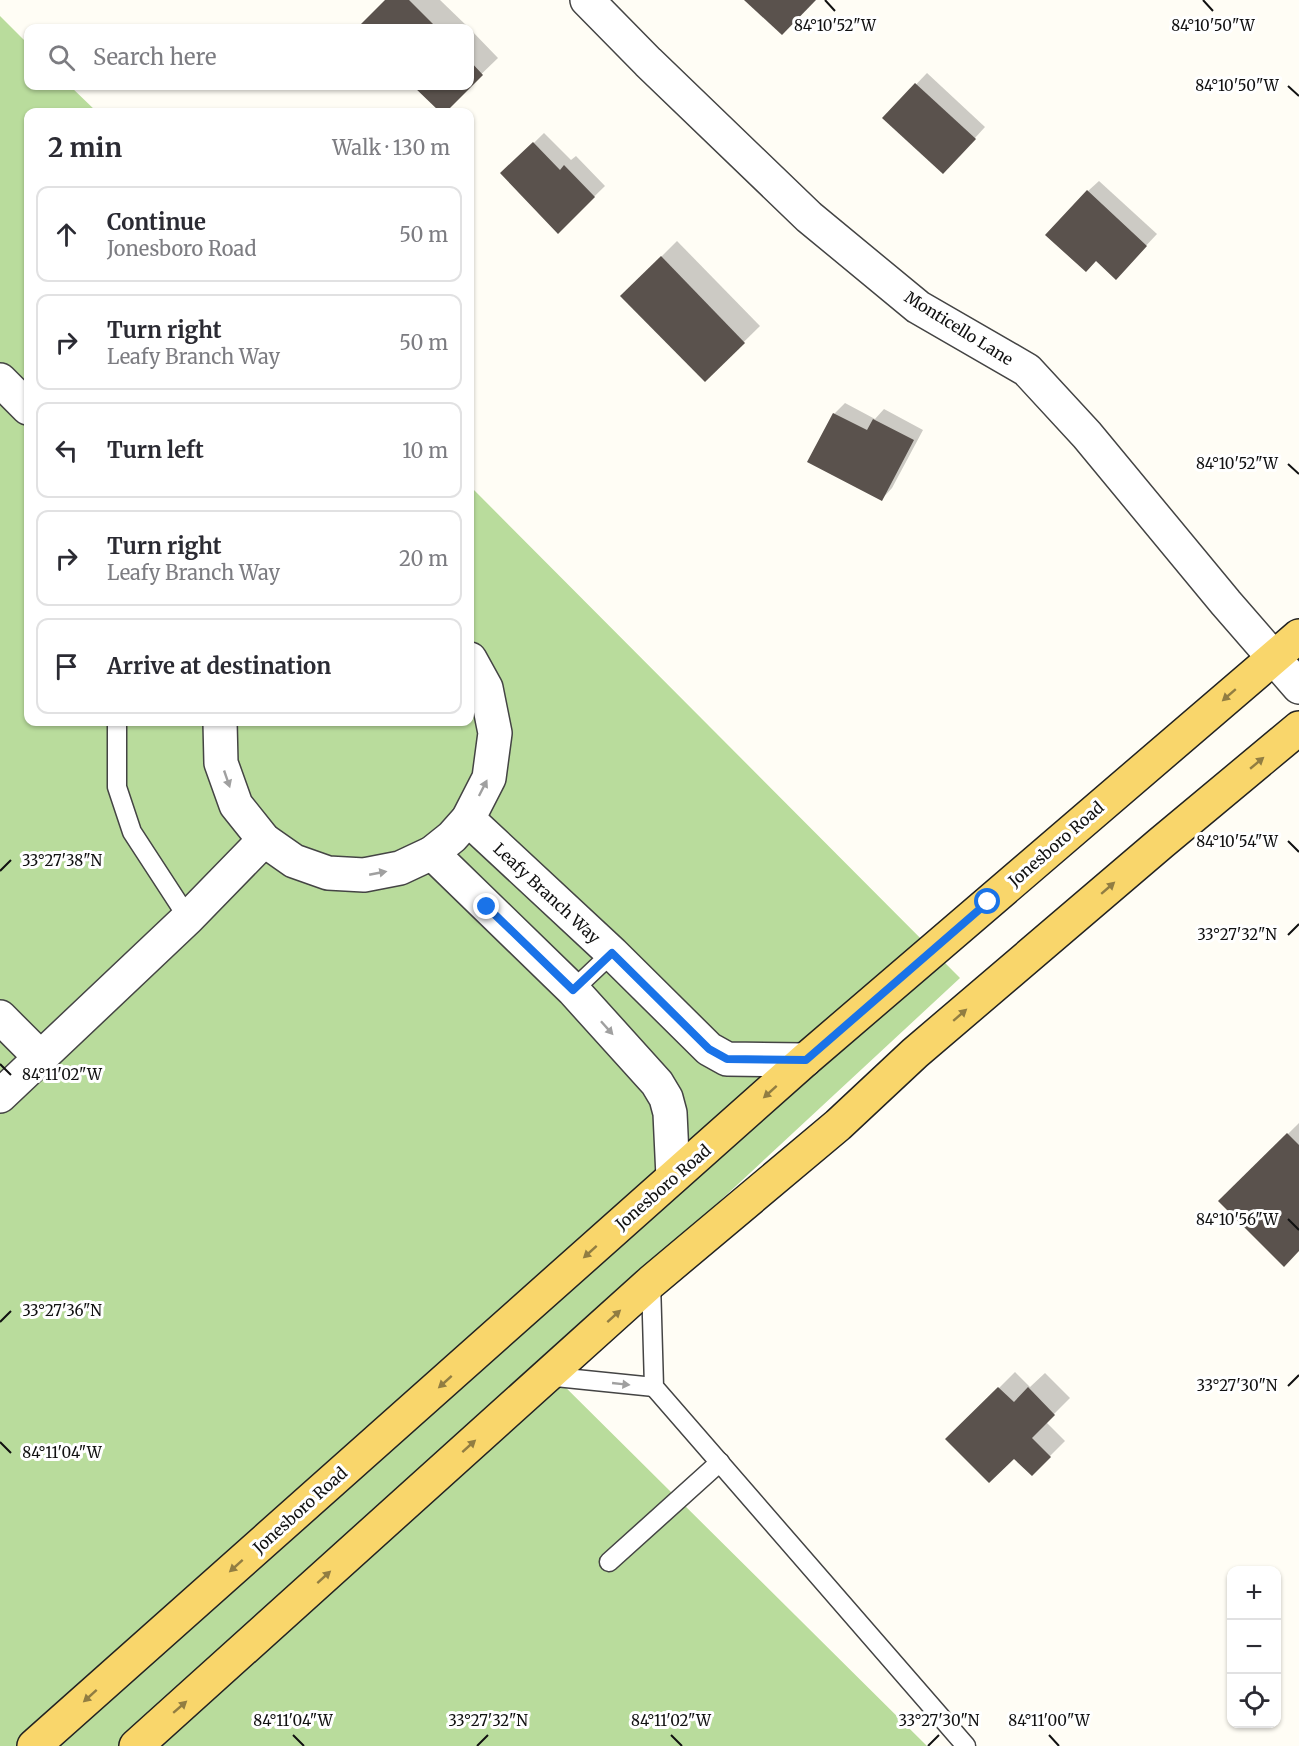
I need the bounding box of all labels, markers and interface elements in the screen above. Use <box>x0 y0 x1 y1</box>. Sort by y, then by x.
text: 84°10'52"W <box>794 16 877 35</box>
text: 84°10'50"W <box>1171 16 1256 35</box>
search box <box>24 24 474 90</box>
icon: search <box>45 41 78 74</box>
text: Search here <box>93 43 216 71</box>
text: 84°10'50"W <box>1195 76 1280 95</box>
text: 2 min <box>48 131 122 164</box>
text: Walk · 130 m <box>332 135 450 160</box>
text: Continue <box>107 208 206 236</box>
icon: ahead <box>50 218 83 251</box>
text: 50 m <box>399 222 448 247</box>
text: Jonesboro Road <box>107 236 256 261</box>
street label: Monticello Lane <box>901 287 1017 369</box>
text: Turn right <box>107 316 221 344</box>
icon: right <box>50 326 83 359</box>
text: 50 m <box>399 330 448 355</box>
text: Leafy Branch Way <box>107 344 280 369</box>
icon: left <box>50 434 83 467</box>
text: Turn left <box>107 436 204 464</box>
text: 10 m <box>402 438 448 463</box>
text: 84°10'52"W <box>1196 454 1279 473</box>
text: Turn right <box>107 532 221 560</box>
icon: right <box>50 542 83 575</box>
text: 20 m <box>399 546 448 571</box>
text: Leafy Branch Way <box>107 560 280 585</box>
icon: arrive <box>50 650 83 683</box>
text: Arrive at destination <box>107 652 331 680</box>
one-way arrow <box>1221 689 1237 702</box>
one-way arrow <box>1249 756 1265 769</box>
one-way arrow <box>223 770 233 788</box>
one-way arrow <box>479 780 488 797</box>
street label: Jonesboro Road <box>1004 797 1108 891</box>
text: 84°10'54"W <box>1196 832 1279 851</box>
street label: Leafy Branch Way <box>490 838 605 948</box>
text: 33°27'38"N <box>22 851 103 870</box>
one-way arrow <box>369 868 388 877</box>
one-way arrow <box>1100 882 1115 895</box>
route start <box>974 888 1000 914</box>
route end <box>473 893 499 919</box>
text: 33°27'32"N <box>1197 925 1277 944</box>
one-way arrow <box>952 1009 967 1022</box>
one-way arrow <box>600 1020 613 1035</box>
text: 84°11'02"W <box>22 1065 103 1084</box>
one-way arrow <box>763 1085 778 1098</box>
street label: Jonesboro Road <box>611 1140 715 1234</box>
text: 84°10'56"W <box>1196 1210 1279 1229</box>
one-way arrow <box>583 1245 598 1259</box>
text: 33°27'36"N <box>22 1301 102 1320</box>
one-way arrow <box>606 1309 622 1322</box>
one-way arrow <box>438 1375 453 1388</box>
text: 33°27'30"N <box>1197 1376 1278 1395</box>
one-way arrow <box>612 1379 631 1388</box>
one-way arrow <box>461 1440 476 1453</box>
text: 84°11'04"W <box>22 1443 103 1462</box>
street label: Jonesboro Road <box>248 1462 351 1558</box>
one-way arrow <box>229 1559 244 1572</box>
map controls <box>1227 1566 1281 1728</box>
button: + <box>1227 1566 1281 1620</box>
one-way arrow <box>317 1570 332 1584</box>
button: − <box>1227 1620 1281 1674</box>
button: locate <box>1227 1674 1281 1728</box>
one-way arrow <box>83 1689 98 1703</box>
one-way arrow <box>172 1700 187 1714</box>
text: 84°11'04"W <box>253 1711 334 1730</box>
text: 33°27'32"N <box>448 1711 528 1730</box>
text: 84°11'02"W <box>631 1711 712 1730</box>
text: 33°27'30"N <box>899 1711 980 1730</box>
text: 84°11'00"W <box>1008 1711 1091 1730</box>

